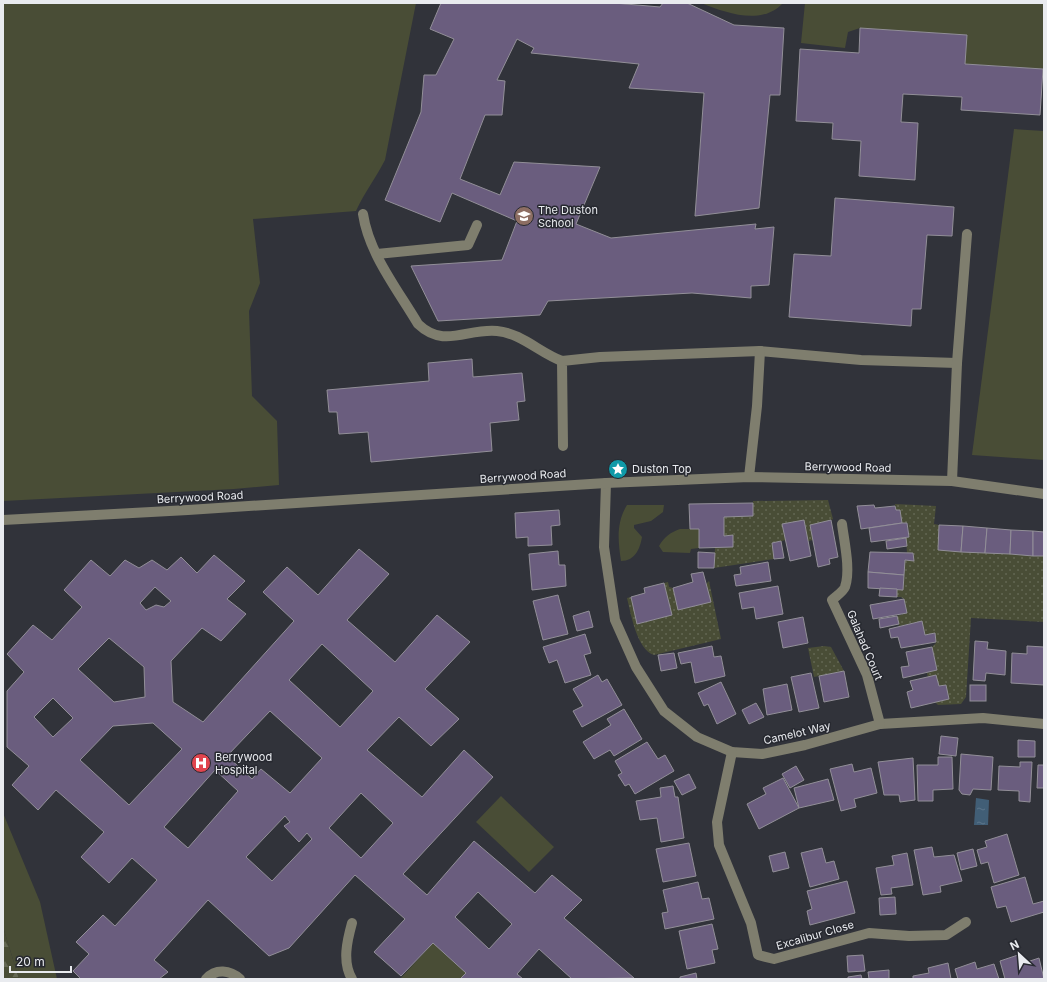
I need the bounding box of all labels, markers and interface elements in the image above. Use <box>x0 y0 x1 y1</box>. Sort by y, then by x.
place label: The Duston School <box>538 203 598 230</box>
school or university icon: The Duston School <box>513 205 535 227</box>
place icon: Duston Top <box>607 458 629 480</box>
street label: Berrywood Road <box>804 459 892 475</box>
place label: Duston Top <box>632 462 692 476</box>
street label: Berrywood Road <box>479 466 567 486</box>
street label: Berrywood Road <box>156 488 244 506</box>
street label: Galahad Court <box>844 608 886 683</box>
street label: Camelot Way <box>762 718 832 748</box>
place label: Berrywood Hospital <box>215 750 272 777</box>
hospital icon: Berrywood Hospital <box>190 752 212 774</box>
street label: Excalibur Close <box>774 917 856 953</box>
north arrow <box>999 934 1039 974</box>
text: N <box>1008 937 1021 953</box>
scale bar <box>10 948 71 974</box>
text: 20 m <box>16 954 45 969</box>

